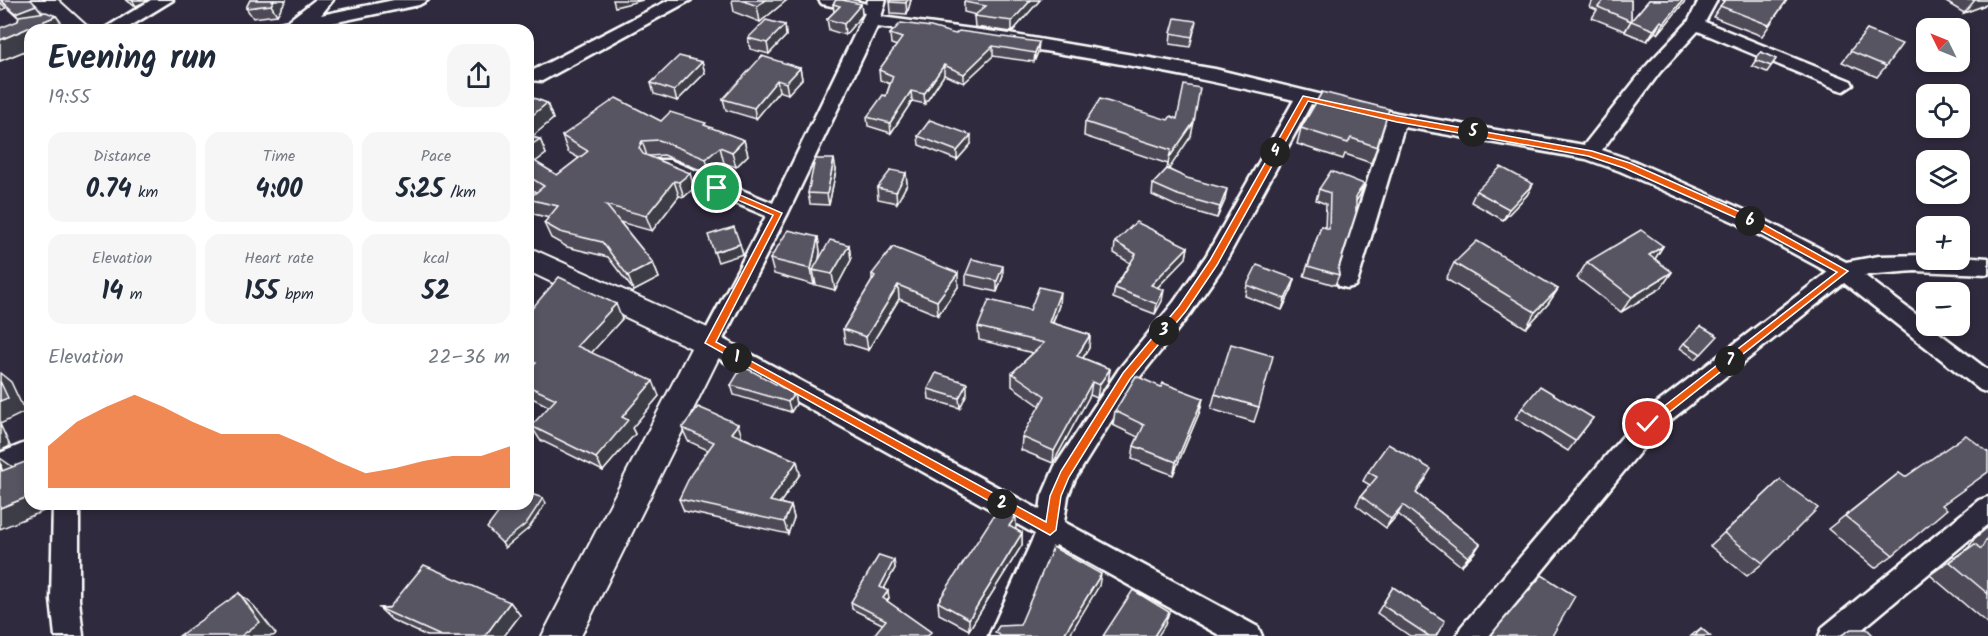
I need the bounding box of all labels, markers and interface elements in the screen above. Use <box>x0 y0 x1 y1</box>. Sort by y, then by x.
north arrow <box>1916 18 1970 72</box>
map controls <box>1916 18 1970 336</box>
text: Evening run <box>48 33 216 86</box>
button: share <box>447 44 510 107</box>
text: 19:55 <box>48 82 90 114</box>
button: locate <box>1916 84 1970 138</box>
pin: 5 <box>1458 117 1488 147</box>
text: 5 <box>1469 119 1477 144</box>
pin: 4 <box>1260 137 1290 167</box>
text: 4 <box>1271 139 1279 164</box>
text: Distance <box>93 144 151 169</box>
text: Time <box>263 144 295 169</box>
text: Pace <box>421 144 451 169</box>
button: layers <box>1916 150 1970 204</box>
pin <box>691 162 742 213</box>
text: 0.74 <box>86 169 132 211</box>
text: 4:00 <box>255 169 303 211</box>
text: 5:25 <box>396 169 444 211</box>
icon: arrive <box>700 171 733 204</box>
text: km <box>132 180 158 205</box>
text: /km <box>444 180 476 205</box>
pin: 6 <box>1735 206 1765 236</box>
text: 6 <box>1746 208 1754 233</box>
button: + <box>1916 216 1970 270</box>
text: Elevation <box>92 246 152 271</box>
text: Heart rate <box>244 246 314 271</box>
text: kcal <box>423 246 449 271</box>
text: 14 <box>101 271 123 313</box>
text: 155 <box>244 271 278 313</box>
text: 52 <box>422 271 450 313</box>
text: m <box>123 282 143 307</box>
text: bpm <box>278 282 314 307</box>
button: − <box>1916 282 1970 336</box>
pin: 3 <box>1149 316 1179 346</box>
text: 3 <box>1160 318 1168 343</box>
text: Elevation <box>48 342 124 374</box>
text: 22–36 m <box>428 342 510 374</box>
pin: 1 <box>722 343 752 373</box>
text: 1 <box>735 345 739 370</box>
pin: 7 <box>1715 346 1745 376</box>
text: 7 <box>1726 348 1734 373</box>
pin <box>1622 398 1673 449</box>
icon: check <box>1631 407 1664 440</box>
pin: 2 <box>987 489 1017 519</box>
text: 2 <box>997 491 1007 516</box>

